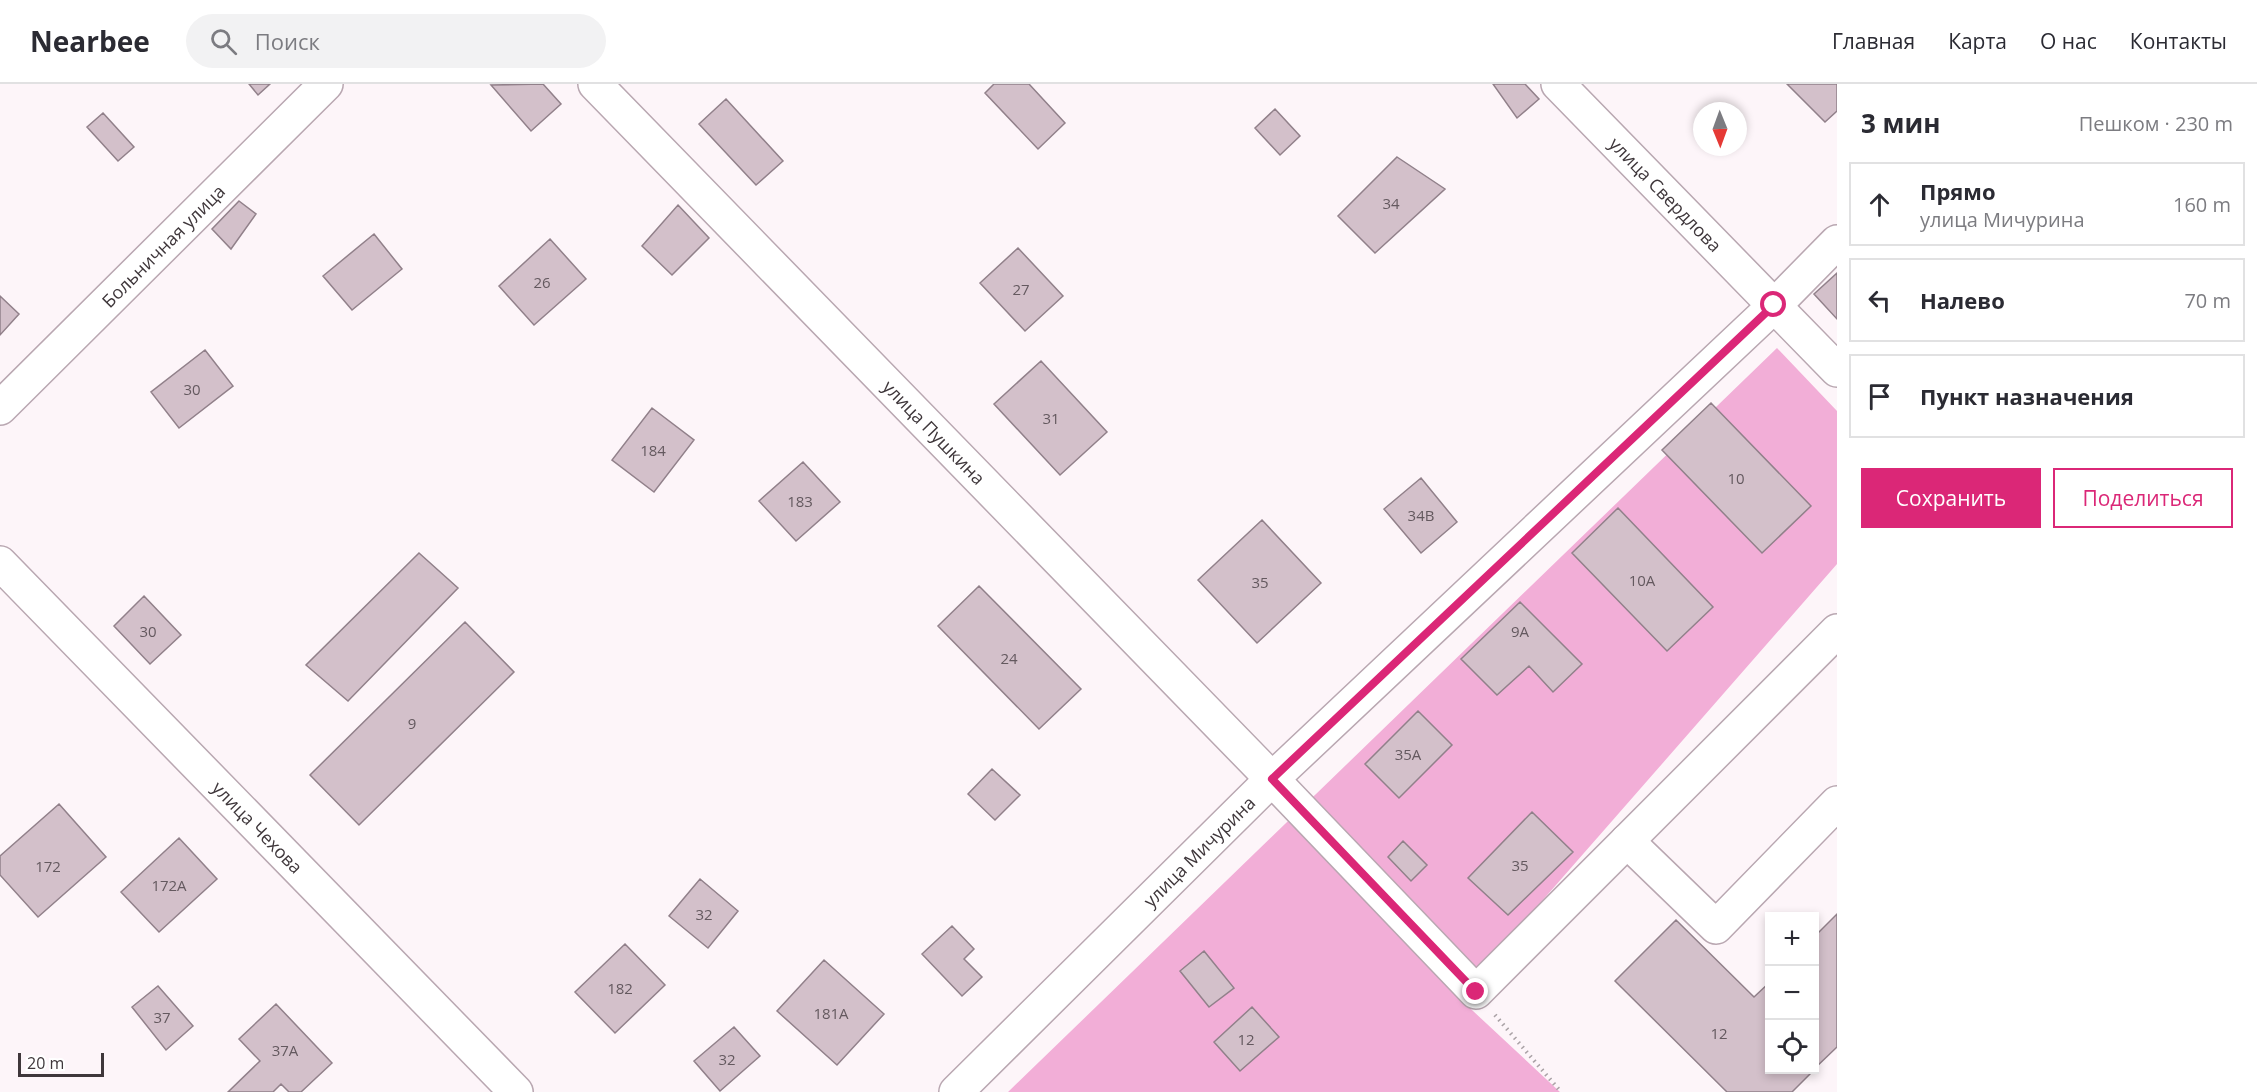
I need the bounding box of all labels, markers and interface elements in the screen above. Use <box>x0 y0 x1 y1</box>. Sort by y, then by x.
search box <box>186 14 606 68</box>
text: Nearbee <box>30 22 150 60</box>
icon: search <box>207 25 240 58</box>
text: Поиск <box>255 26 320 56</box>
text: Главная <box>1832 27 1915 55</box>
text: Карта <box>1948 27 2007 55</box>
text: О нас <box>2040 27 2097 55</box>
text: Контакты <box>2130 27 2227 55</box>
north arrow <box>1693 102 1747 156</box>
text: 3 мин <box>1861 105 1941 141</box>
text: Пешком · 230 m <box>2079 110 2233 137</box>
street label: улица Свердлова <box>1604 132 1727 257</box>
text: Прямо <box>1920 176 1996 206</box>
street label: Больничная улица <box>96 179 230 312</box>
icon: ahead <box>1863 188 1896 221</box>
text: 160 m <box>2173 191 2231 218</box>
house number: 34 <box>1382 193 1400 213</box>
text: улица Мичурина <box>1920 206 2085 233</box>
house number: 26 <box>533 272 551 292</box>
house number: 27 <box>1012 279 1030 299</box>
icon: left <box>1863 284 1896 317</box>
text: Налево <box>1920 285 2005 315</box>
text: 70 m <box>2184 287 2231 314</box>
route start <box>1760 291 1786 317</box>
street label: улица Пушкина <box>878 375 991 490</box>
house number: 30 <box>183 379 201 399</box>
icon: arrive <box>1863 380 1896 413</box>
text: Пункт назначения <box>1920 381 2134 411</box>
house number: 31 <box>1042 408 1060 428</box>
house number: 184 <box>640 440 666 460</box>
house number: 10 <box>1727 468 1745 488</box>
button: Сохранить <box>1861 468 2041 528</box>
button: Поделиться <box>2053 468 2233 528</box>
house number: 183 <box>787 491 813 511</box>
house number: 34В <box>1408 505 1434 525</box>
house number: 10А <box>1629 570 1656 590</box>
house number: 35 <box>1251 572 1269 592</box>
house number: 30 <box>139 621 157 641</box>
house number: 9А <box>1511 621 1530 641</box>
house number: 24 <box>1000 648 1018 668</box>
house number: 9 <box>408 713 416 733</box>
house number: 35А <box>1395 744 1422 764</box>
street label: улица Чехова <box>207 776 308 878</box>
street label: улица Мичурина <box>1138 791 1260 912</box>
house number: 35 <box>1511 855 1529 875</box>
house number: 172 <box>35 856 61 876</box>
house number: 172А <box>151 875 187 895</box>
house number: 32 <box>695 904 713 924</box>
map controls <box>1765 912 1819 1074</box>
button: + <box>1765 912 1819 966</box>
button: − <box>1765 966 1819 1020</box>
house number: 182 <box>607 978 633 998</box>
route end <box>1462 978 1488 1004</box>
house number: 181А <box>813 1003 849 1023</box>
house number: 37 <box>153 1007 171 1027</box>
button: locate <box>1765 1020 1819 1074</box>
house number: 12 <box>1710 1023 1728 1043</box>
house number: 12 <box>1237 1029 1255 1049</box>
house number: 37А <box>272 1040 299 1060</box>
house number: 32 <box>718 1049 736 1069</box>
scale bar <box>18 1050 104 1078</box>
text: 20 m <box>27 1052 64 1074</box>

